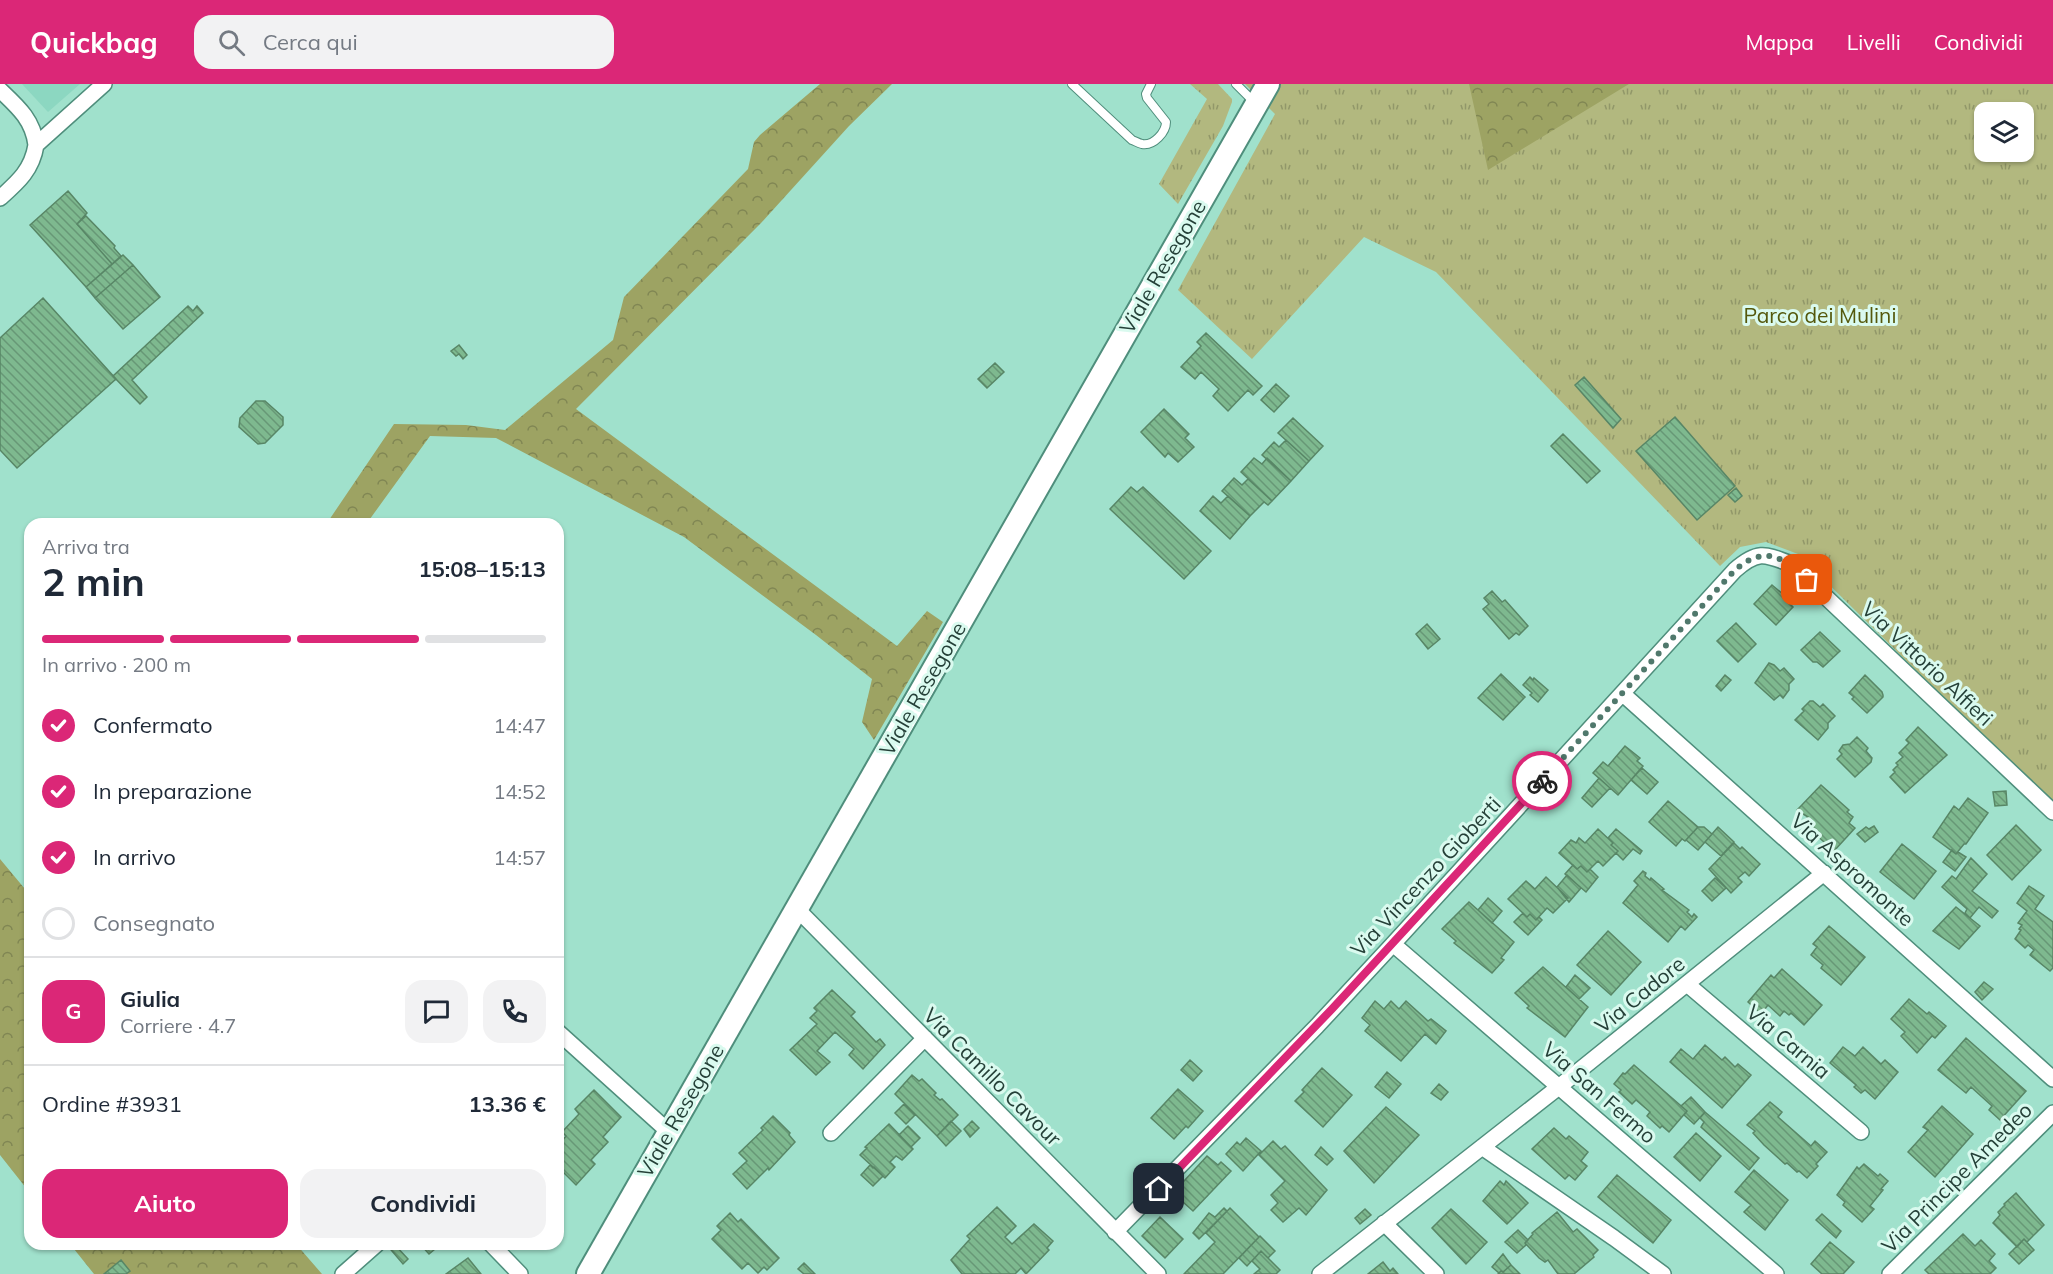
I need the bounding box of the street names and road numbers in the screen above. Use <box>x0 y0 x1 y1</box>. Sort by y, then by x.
street label: Viale Resegone <box>1113 195 1211 338</box>
street label: Via Vittorio Alfieri <box>1857 596 1999 731</box>
street label: Viale Resegone <box>873 617 971 760</box>
street label: Via Vincenzo Gioberti <box>1345 791 1506 961</box>
street label: Via Aspromonte <box>1786 807 1920 931</box>
street label: Via Cadore <box>1589 950 1689 1038</box>
street label: Via Carnia <box>1741 999 1836 1084</box>
street label: Via Camillo Cavour <box>918 1002 1067 1151</box>
street label: Via San Fermo <box>1538 1036 1662 1149</box>
street label: Viale Resegone <box>631 1039 729 1182</box>
street label: Via Principe Amedeo <box>1876 1097 2037 1258</box>

